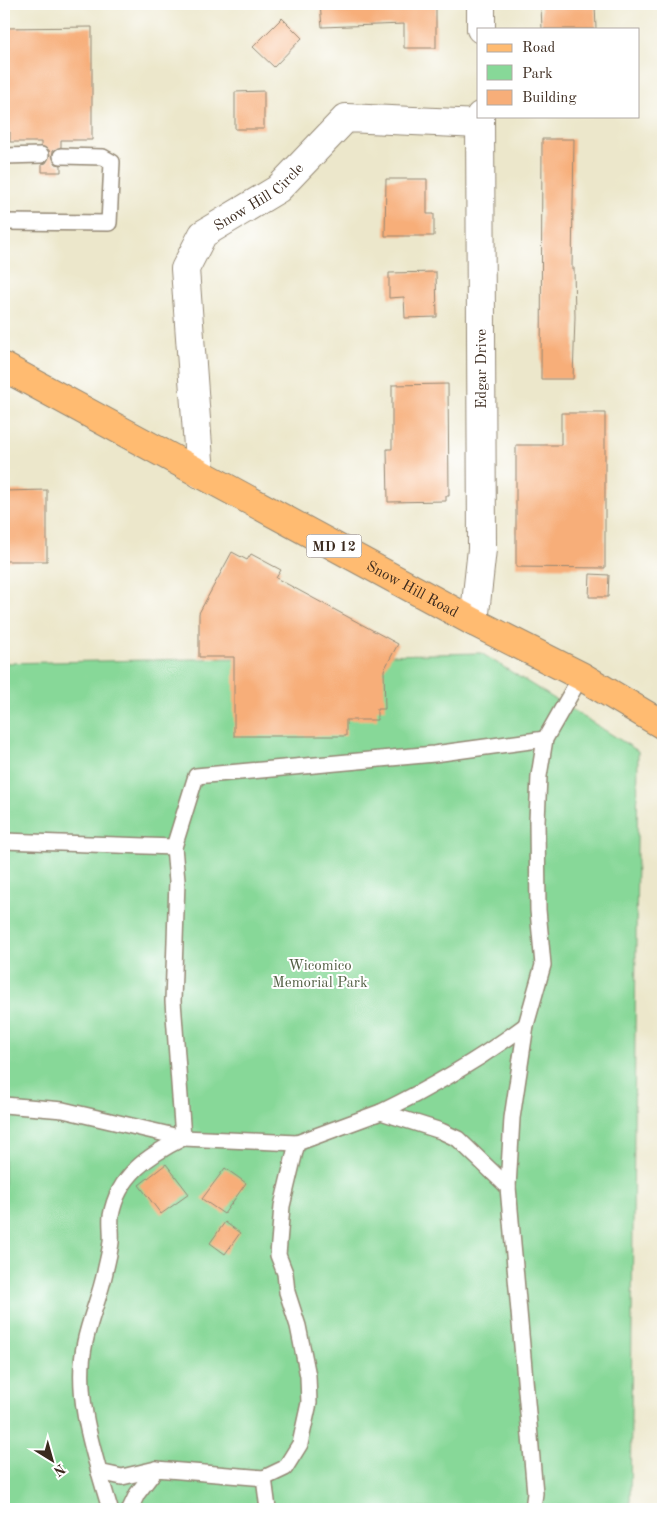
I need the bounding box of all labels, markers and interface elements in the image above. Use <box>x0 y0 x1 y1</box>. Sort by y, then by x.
legend <box>477 28 640 118</box>
text: Road <box>522 41 556 56</box>
text: Park <box>522 67 553 82</box>
text: Building <box>522 91 577 106</box>
street label: Snow Hill Circle <box>212 161 307 235</box>
street label: Edgar Drive <box>475 329 490 409</box>
road number: MD 12 <box>306 534 362 558</box>
street label: Snow Hill Road <box>364 559 461 621</box>
park label: Wicomico Memorial Park <box>272 959 368 991</box>
north arrow <box>28 1436 78 1486</box>
text: N <box>50 1461 68 1479</box>

